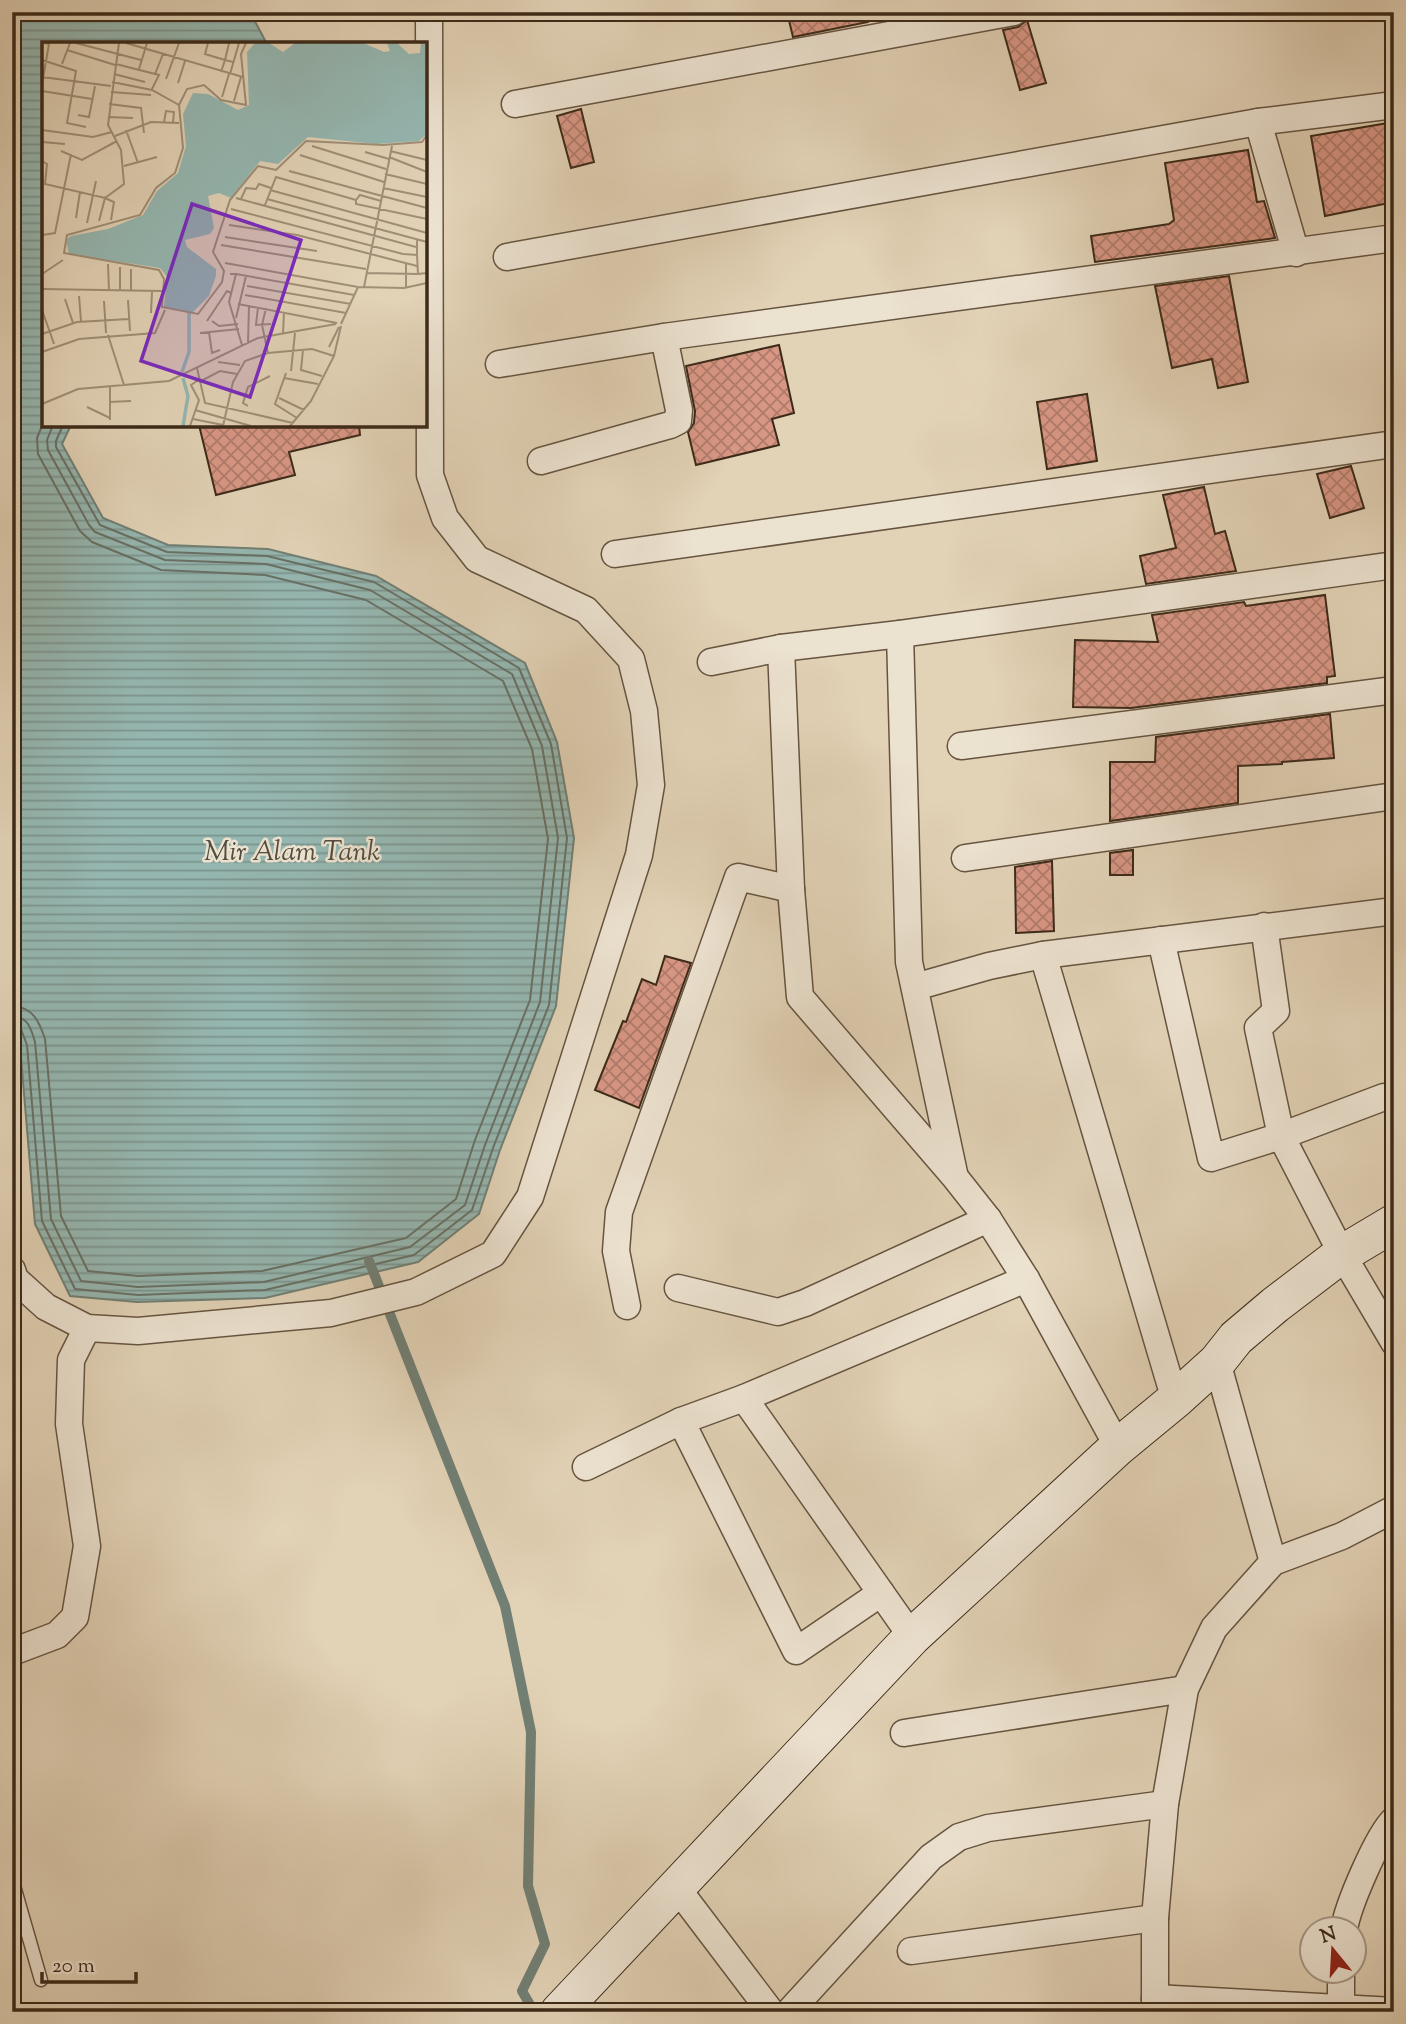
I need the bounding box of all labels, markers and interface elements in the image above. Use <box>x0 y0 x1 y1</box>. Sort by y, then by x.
inset map <box>42 42 427 427</box>
water label: Mir Alam Tank <box>204 833 380 873</box>
north arrow <box>1298 1916 1368 1986</box>
text: N <box>1317 1921 1340 1951</box>
scale bar <box>42 1940 136 1984</box>
text: 20 m <box>52 1952 95 1982</box>

